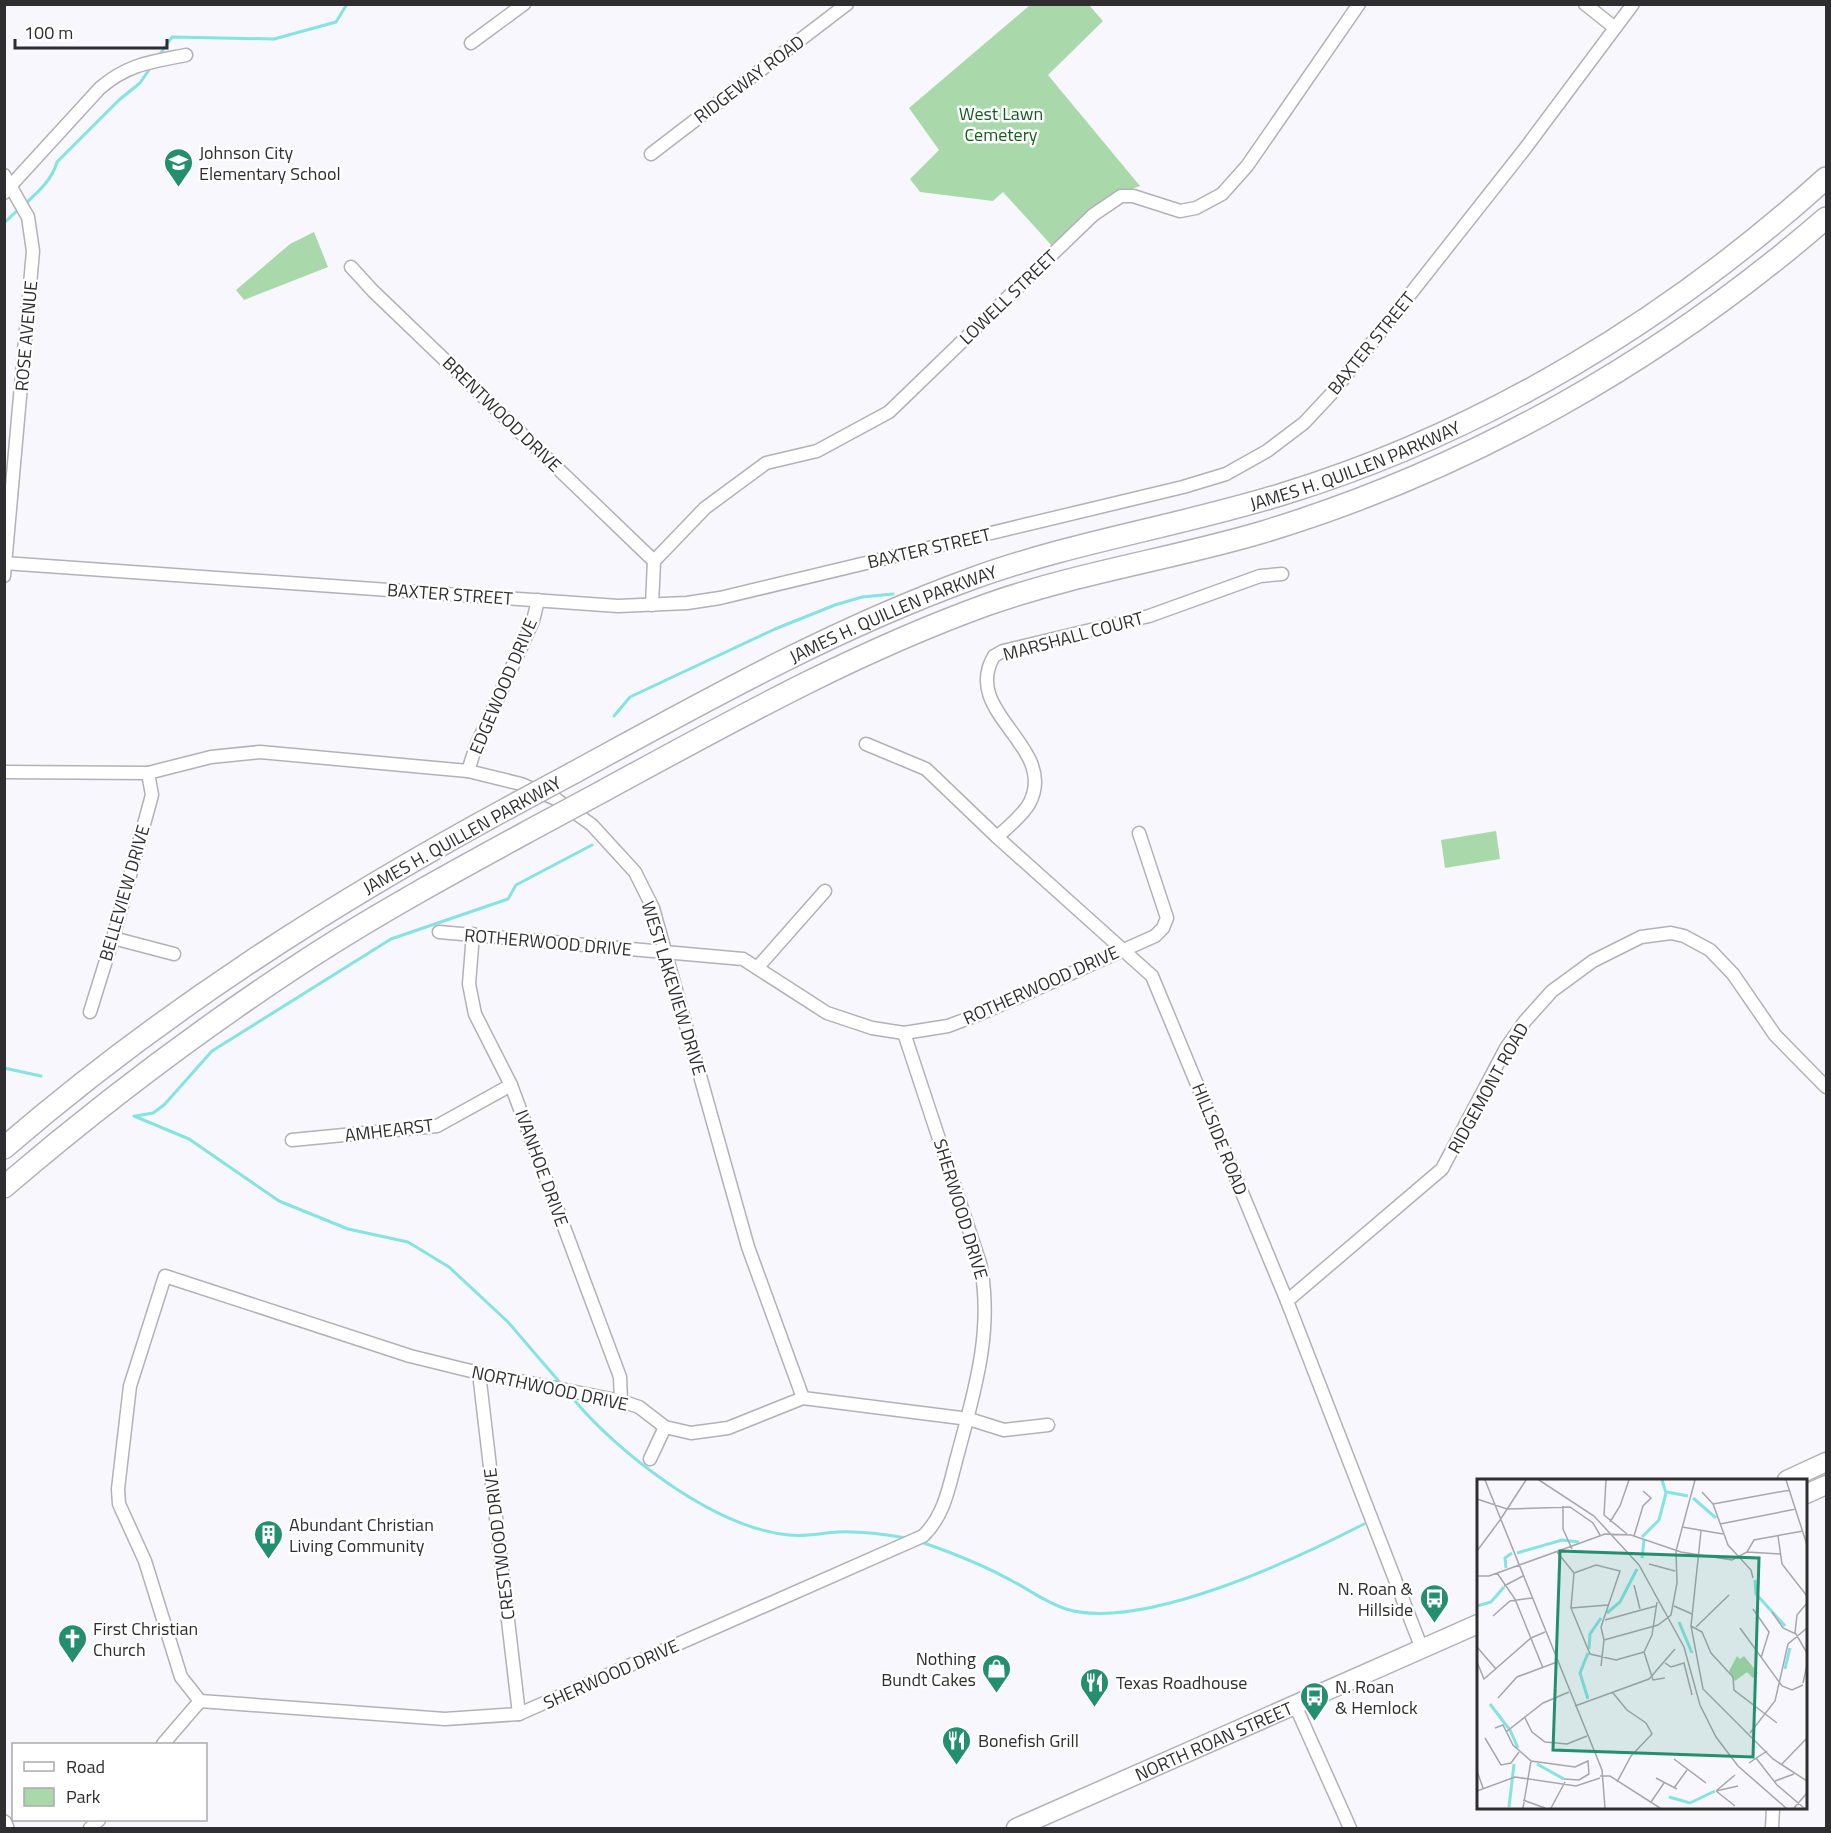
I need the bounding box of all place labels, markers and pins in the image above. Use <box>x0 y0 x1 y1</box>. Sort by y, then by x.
place label: Johnson City Elementary School <box>199 139 341 187</box>
school or university icon: Johnson City Elementary School <box>162 146 194 188</box>
place label: Abundant Christian Living Community <box>289 1511 434 1559</box>
building icon: Abundant Christian Living Community <box>252 1518 284 1560</box>
place label: N. Roan & Hillside <box>1338 1575 1414 1623</box>
bus stop icon: N. Roan & Hillside <box>1418 1582 1450 1624</box>
place label: First Christian Church <box>93 1615 198 1663</box>
church icon: First Christian Church <box>56 1622 88 1664</box>
place label: Nothing Bundt Cakes <box>881 1645 976 1693</box>
shop icon: Nothing Bundt Cakes <box>981 1652 1013 1694</box>
restaurant icon: Texas Roadhouse <box>1079 1666 1111 1708</box>
place label: Texas Roadhouse <box>1116 1669 1247 1696</box>
place label: N. Roan & Hemlock <box>1335 1673 1418 1721</box>
bus stop icon: N. Roan & Hemlock <box>1298 1680 1330 1722</box>
restaurant icon: Bonefish Grill <box>941 1724 973 1766</box>
place label: Bonefish Grill <box>978 1727 1079 1754</box>

